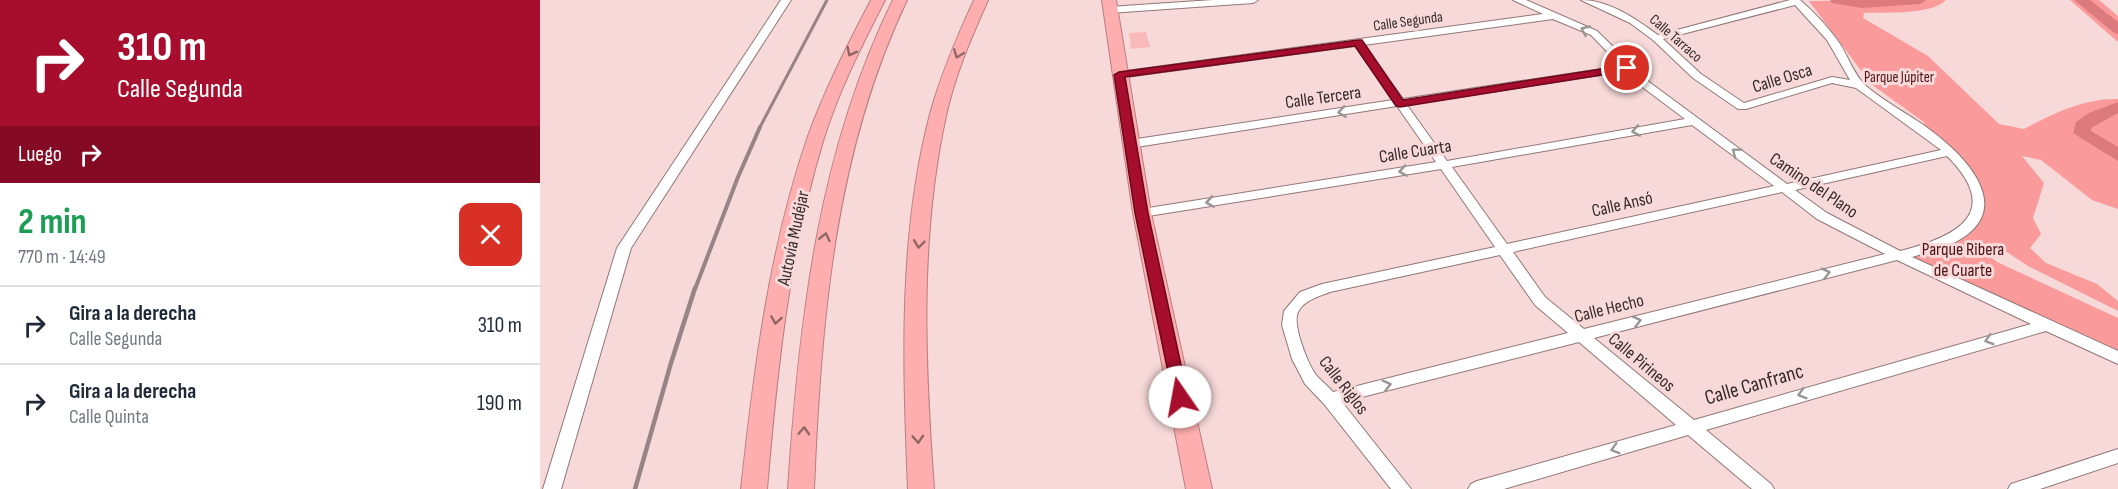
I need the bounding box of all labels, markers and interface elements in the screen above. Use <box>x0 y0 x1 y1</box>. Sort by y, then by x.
street label: Calle Segunda <box>1372 7 1444 36</box>
street label: Calle Tarraco <box>1645 10 1706 67</box>
text: 310 m <box>117 22 207 73</box>
icon: right <box>18 24 96 102</box>
one-way arrow <box>1581 25 1592 37</box>
pin <box>1601 42 1652 93</box>
one-way arrow <box>846 46 858 57</box>
one-way arrow <box>953 48 966 59</box>
icon: arrive <box>1610 51 1643 84</box>
street label: Calle Osca <box>1750 59 1815 97</box>
park label: Parque Júpiter <box>1864 68 1935 87</box>
text: Calle Segunda <box>117 73 243 105</box>
street label: Calle Tercera <box>1284 82 1363 113</box>
one-way arrow <box>1337 106 1347 118</box>
one-way arrow <box>1631 124 1641 137</box>
street label: Calle Cuarta <box>1377 135 1453 168</box>
icon: right <box>74 138 107 171</box>
text: Luego <box>18 141 62 168</box>
street label: Camino del Plano <box>1765 148 1862 223</box>
one-way arrow <box>1731 149 1742 160</box>
one-way arrow <box>1398 165 1407 177</box>
street label: Calle Ansó <box>1590 187 1655 222</box>
street label: Autovía Mudéjar <box>773 189 814 288</box>
one-way arrow <box>1205 195 1215 208</box>
text: 2 min <box>18 201 87 244</box>
button: close <box>459 203 522 266</box>
one-way arrow <box>818 232 831 242</box>
park label: Parque Ribera de Cuarte <box>1922 239 2004 281</box>
one-way arrow <box>913 240 926 249</box>
text: 770 m · 14:49 <box>18 245 106 269</box>
one-way arrow <box>1821 268 1831 281</box>
street label: Calle Hecho <box>1572 290 1646 327</box>
text: Gira a la derecha <box>69 300 196 327</box>
icon: right <box>18 309 51 342</box>
text: 310 m <box>478 312 522 339</box>
one-way arrow <box>771 315 783 324</box>
one-way arrow <box>1632 316 1642 329</box>
text: Calle Segunda <box>69 327 162 351</box>
street label: Calle Pirineos <box>1604 328 1679 396</box>
one-way arrow <box>1984 333 1995 345</box>
street label: Calle Riglos <box>1314 352 1373 419</box>
street label: Calle Canfranc <box>1702 358 1806 411</box>
position arrow <box>1148 365 1212 429</box>
text: Gira a la derecha <box>69 378 196 405</box>
one-way arrow <box>1381 379 1391 392</box>
one-way arrow <box>1797 386 1807 399</box>
icon: right <box>18 387 51 420</box>
text: 190 m <box>477 390 522 417</box>
text: Calle Quinta <box>69 405 149 429</box>
one-way arrow <box>798 426 811 435</box>
one-way arrow <box>911 434 924 443</box>
one-way arrow <box>1610 442 1621 454</box>

